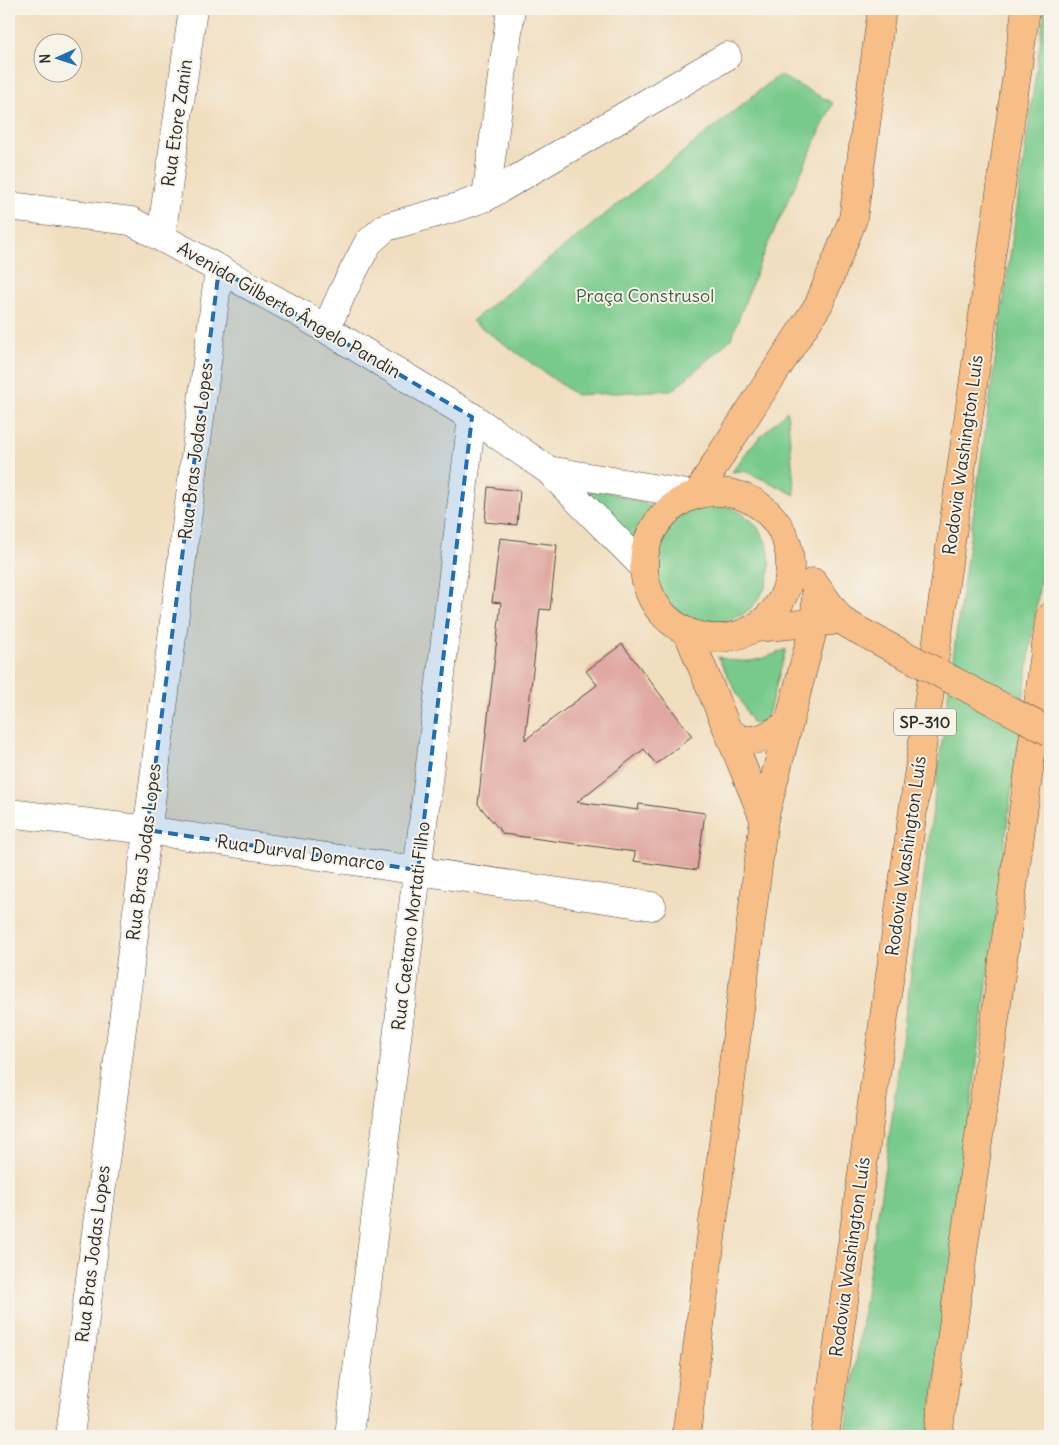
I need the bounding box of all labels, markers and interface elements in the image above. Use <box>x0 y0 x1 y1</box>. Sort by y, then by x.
north arrow <box>32 32 82 82</box>
text: N <box>36 53 54 64</box>
street label: Rua Etore Zanin <box>156 58 197 188</box>
street label: Avenida Gilberto Ângelo Pandin <box>173 236 405 383</box>
park label: Praça Construsol <box>576 284 714 307</box>
street label: Rodovia Washington Luís <box>937 353 988 556</box>
street label: Rua Bras Jodas Lopes <box>173 361 218 541</box>
road number: SP-310 <box>894 709 956 736</box>
street label: Rodovia Washington Luís <box>880 754 931 957</box>
street label: Rua Bras Jodas Lopes <box>121 762 166 942</box>
street label: Rua Caetano Mortati Filho <box>386 820 435 1032</box>
street label: Rua Durval Domarco <box>216 829 387 876</box>
street label: Rodovia Washington Luís <box>824 1155 875 1358</box>
street label: Rua Bras Jodas Lopes <box>70 1164 115 1344</box>

